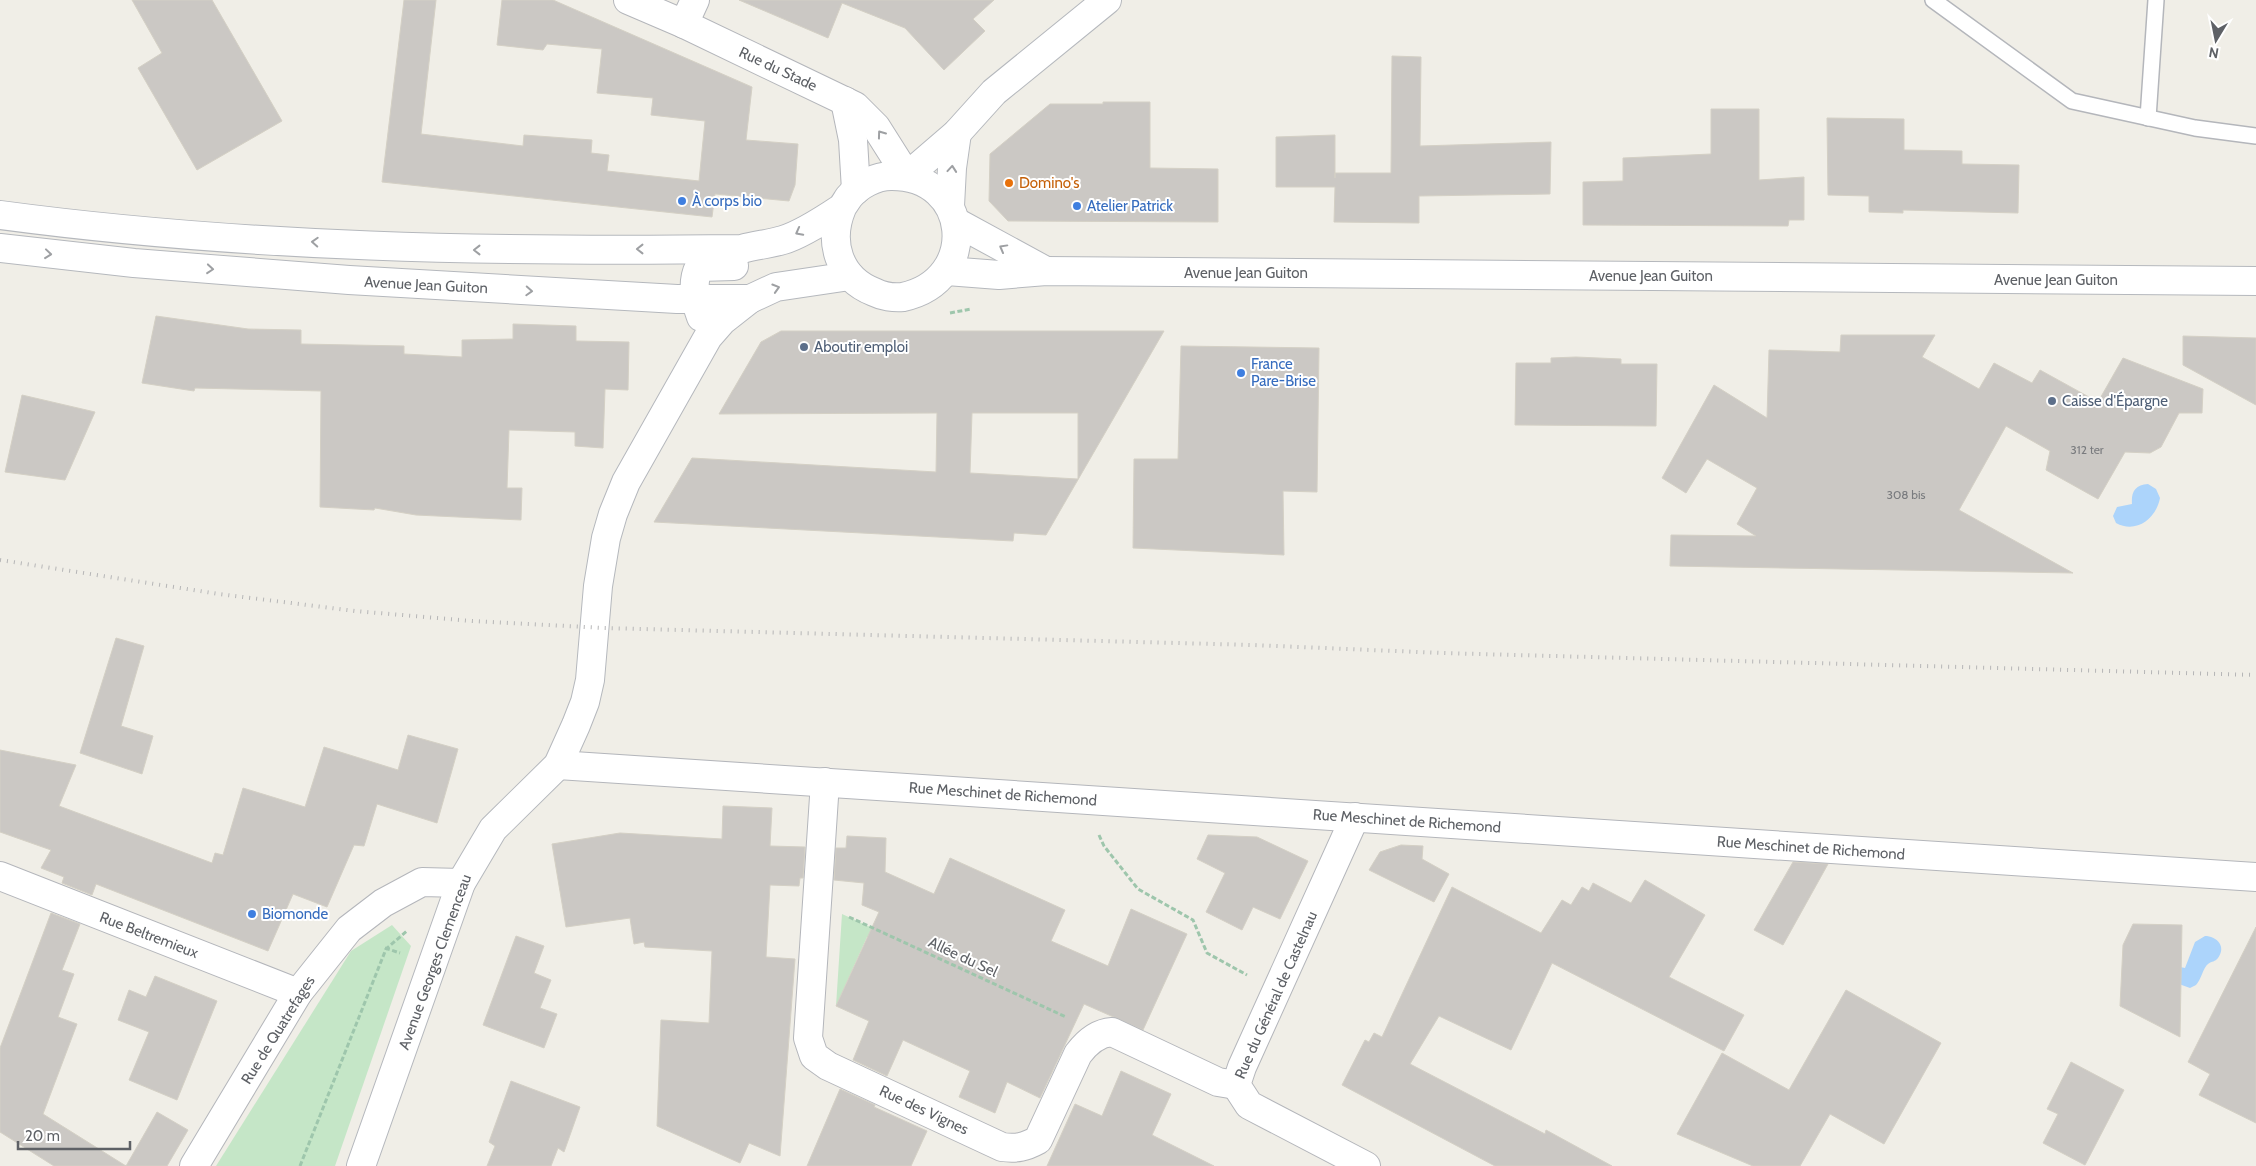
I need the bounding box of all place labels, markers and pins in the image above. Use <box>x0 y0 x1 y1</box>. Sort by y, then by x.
place label: Domino's <box>1019 174 1079 192</box>
marker: Domino's <box>1003 177 1015 189</box>
place label: À corps bio <box>692 191 762 210</box>
marker: À corps bio <box>676 195 688 207</box>
place label: Atelier Patrick <box>1087 197 1173 215</box>
marker: Atelier Patrick <box>1071 200 1083 212</box>
place label: Aboutir emploi <box>814 338 908 356</box>
marker: Aboutir emploi <box>798 341 810 353</box>
place label: France Pare-Brise <box>1251 355 1316 390</box>
marker: France Pare-Brise <box>1235 367 1247 379</box>
place label: Caisse d'Épargne <box>2062 391 2168 410</box>
marker: Caisse d'Épargne <box>2046 395 2058 407</box>
place label: Biomonde <box>262 905 328 923</box>
marker: Biomonde <box>246 908 258 920</box>

